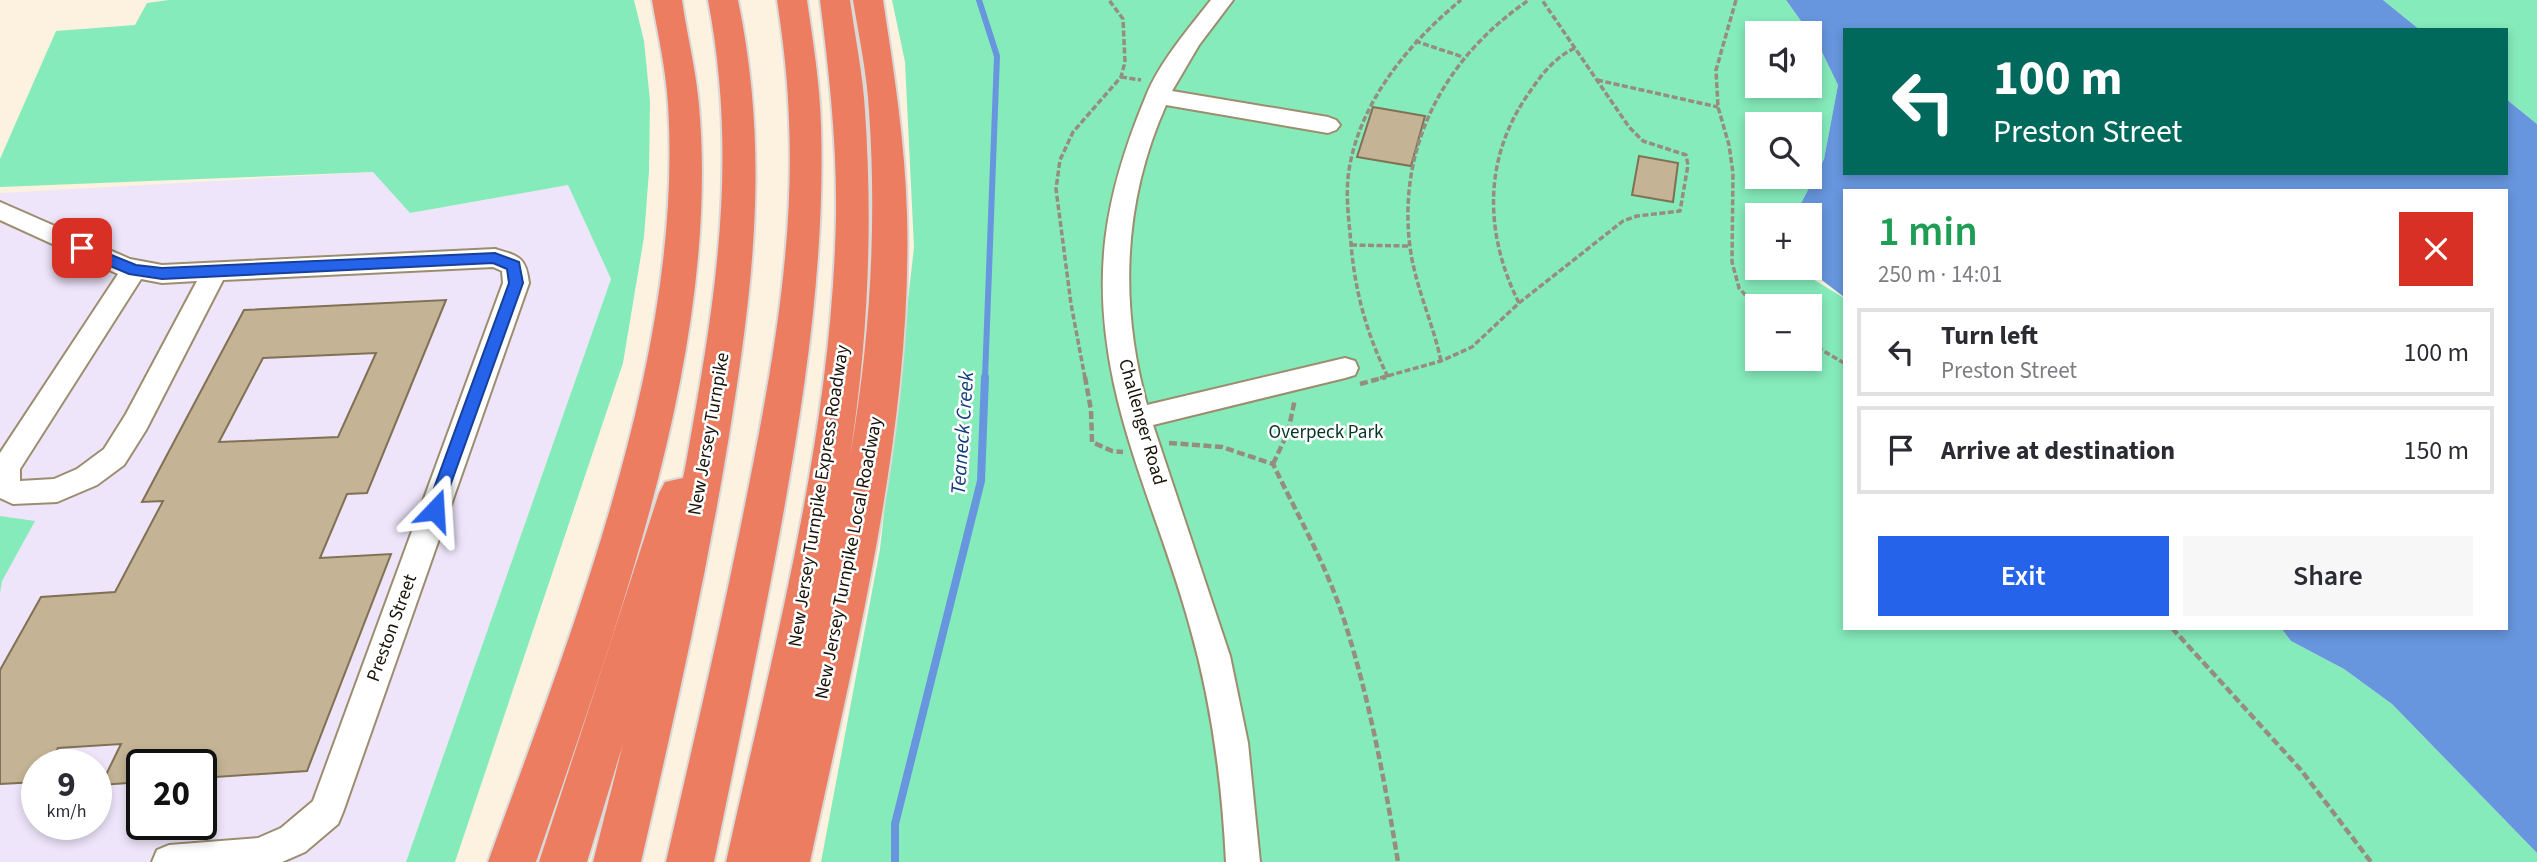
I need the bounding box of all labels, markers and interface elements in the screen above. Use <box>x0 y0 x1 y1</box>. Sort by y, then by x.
map controls <box>1745 21 1822 371</box>
button: sound <box>1745 21 1822 98</box>
text: 100 m <box>1993 44 2122 114</box>
icon: left <box>1878 56 1969 147</box>
text: Preston Street <box>1993 109 2182 155</box>
button: search <box>1745 112 1822 189</box>
text: 1 min <box>1878 202 1978 262</box>
button: + <box>1745 203 1822 280</box>
button: close <box>2399 212 2473 286</box>
pin <box>52 218 112 278</box>
icon: arrive <box>63 229 101 267</box>
text: 250 m · 14:01 <box>1878 258 2002 291</box>
button: − <box>1745 294 1822 371</box>
text: Turn left <box>1941 317 2038 354</box>
icon: left <box>1882 333 1920 371</box>
text: 100 m <box>2403 334 2469 371</box>
street label: New Jersey Turnpike Express Roadway <box>782 343 856 649</box>
street label: New Jersey Turnpike <box>681 351 737 517</box>
text: Preston Street <box>1941 354 2077 387</box>
street label: Challenger Road <box>1111 356 1173 488</box>
water label: Teaneck Creek <box>943 369 981 496</box>
street label: New Jersey Turnpike Local Roadway <box>808 414 890 702</box>
park label: Overpeck Park <box>1269 419 1384 446</box>
icon: arrive <box>1882 431 1920 469</box>
text: Arrive at destination <box>1941 432 2175 469</box>
text: 150 m <box>2403 432 2469 469</box>
position arrow <box>398 473 472 547</box>
button: Exit <box>1878 536 2169 616</box>
button: Share <box>2183 536 2473 616</box>
street label: Preston Street <box>360 570 424 685</box>
speed limit sign: 20 <box>126 749 217 840</box>
text: 9 <box>57 760 76 810</box>
text: km/h <box>47 799 86 824</box>

